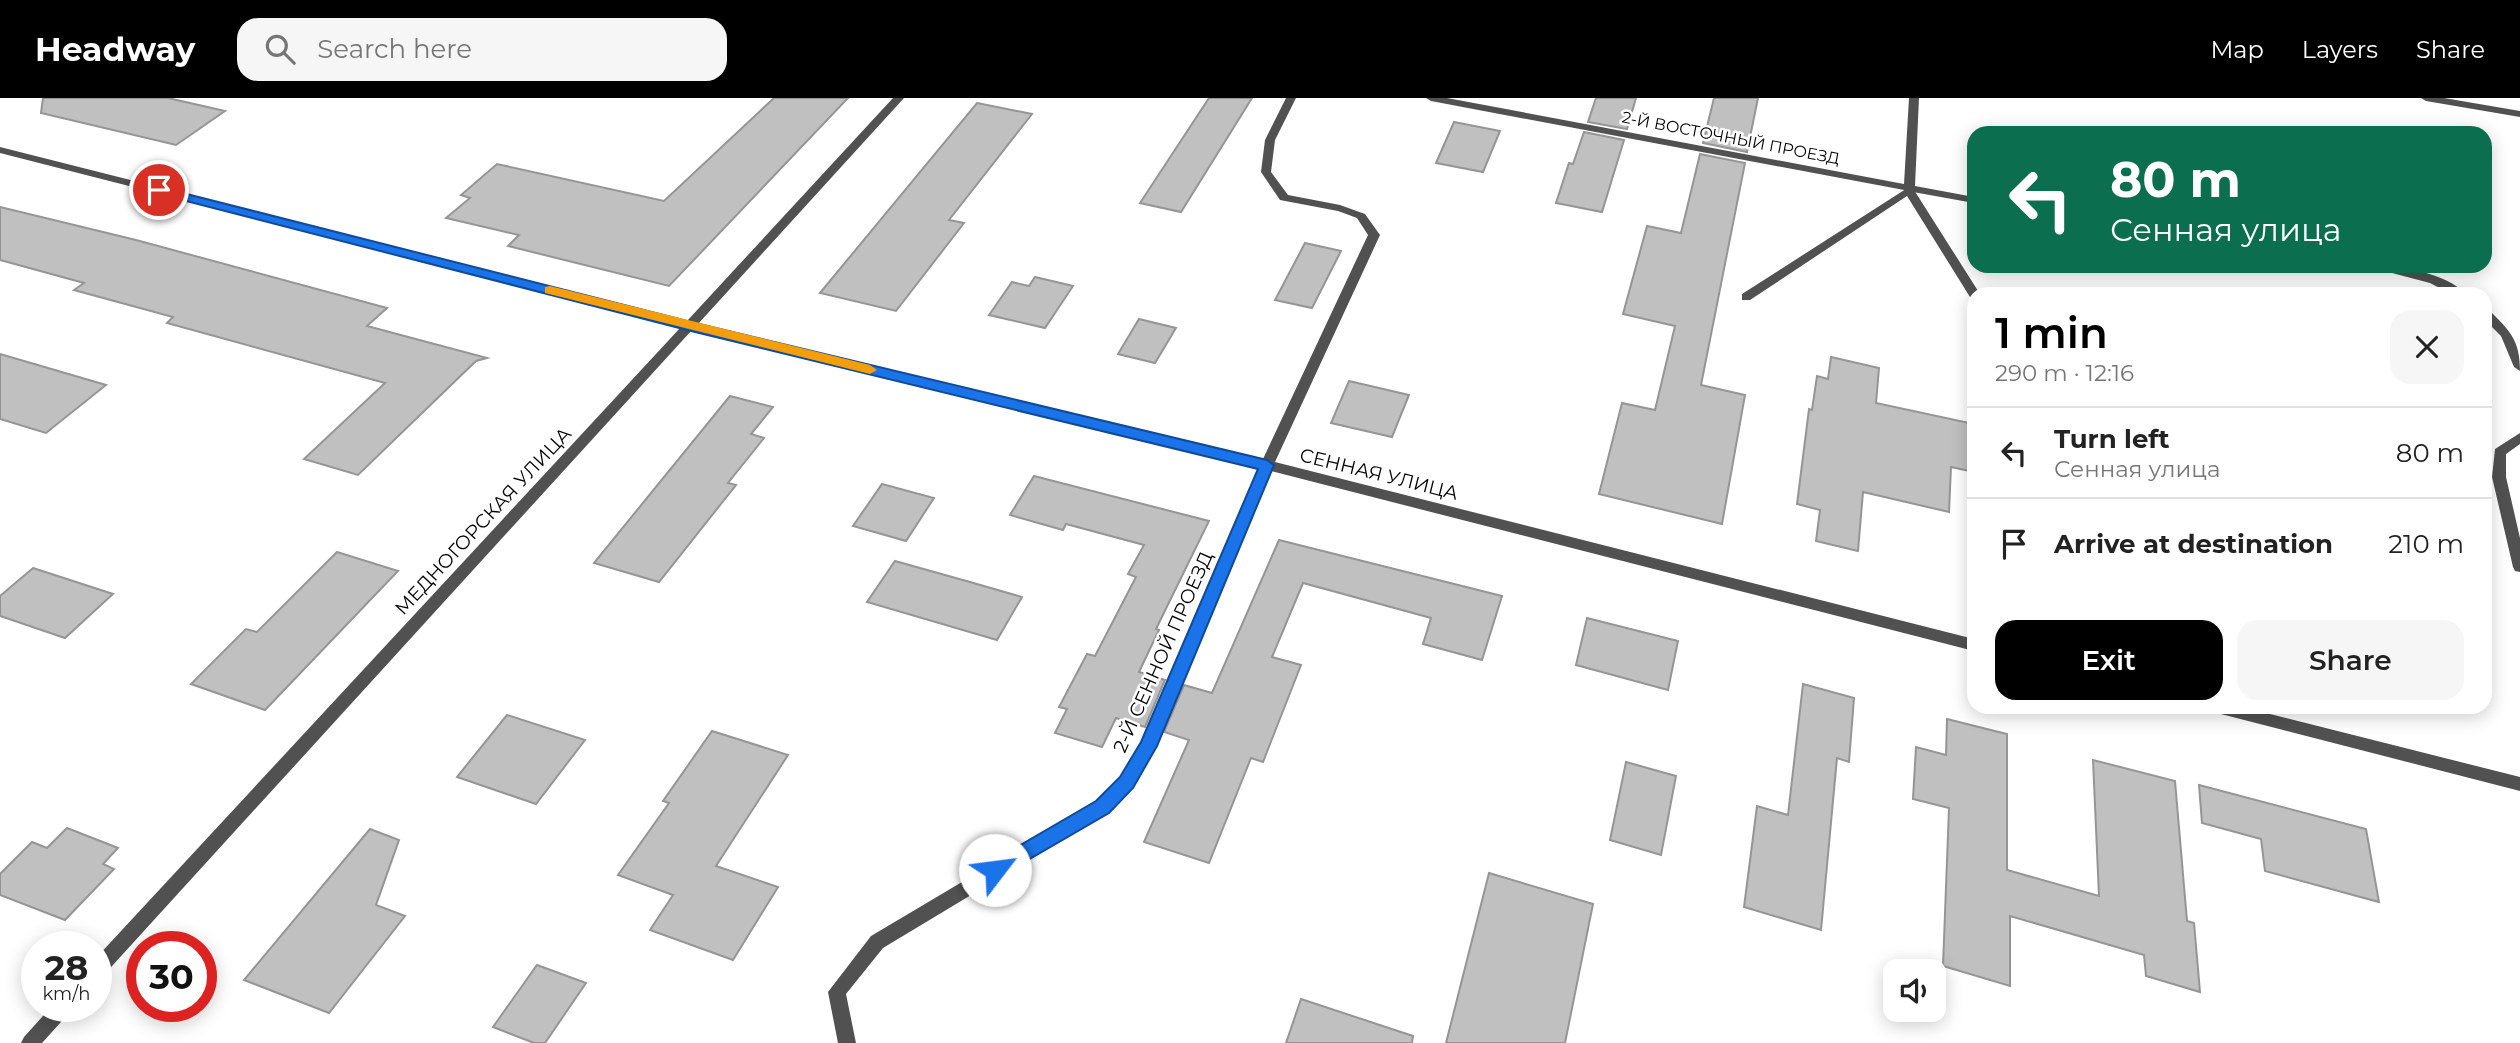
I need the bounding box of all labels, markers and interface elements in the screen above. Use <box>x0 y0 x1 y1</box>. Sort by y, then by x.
search box <box>237 18 727 81</box>
text: Headway <box>35 29 195 69</box>
icon: search <box>261 30 299 68</box>
text: Search here <box>317 33 472 65</box>
text: Map <box>2210 35 2264 64</box>
text: Layers <box>2302 35 2378 64</box>
text: Share <box>2416 35 2485 64</box>
street label: 2-Й ВОСТОЧНЫЙ ПРОЕЗД <box>1621 108 1842 168</box>
text: 80 m <box>2110 150 2241 209</box>
icon: left <box>1995 154 2086 245</box>
pin <box>129 160 189 220</box>
icon: arrive <box>140 171 178 209</box>
text: Сенная улица <box>2110 210 2342 249</box>
text: 1 min <box>1995 307 2108 359</box>
button: close <box>2390 310 2464 384</box>
text: 290 m · 12:16 <box>1995 359 2134 387</box>
street label: МЕДНОГОРСКАЯ УЛИЦА <box>390 422 576 620</box>
text: Turn left <box>2054 423 2170 455</box>
icon: left <box>1995 434 2033 472</box>
text: 80 m <box>2396 437 2464 469</box>
street label: СЕННАЯ УЛИЦА <box>1297 443 1461 505</box>
text: Сенная улица <box>2054 455 2220 483</box>
icon: arrive <box>1995 525 2033 563</box>
text: Arrive at destination <box>2054 528 2333 560</box>
text: 210 m <box>2388 528 2464 560</box>
street label: 2-Й СЕННОЙ ПРОЕЗД <box>1108 548 1218 756</box>
button: Exit <box>1995 620 2223 700</box>
button: Share <box>2237 620 2464 700</box>
position arrow <box>958 833 1032 907</box>
speed limit sign: 30 <box>126 931 217 1022</box>
text: 28 <box>45 946 88 989</box>
map controls <box>1883 959 1946 1022</box>
button: sound <box>1883 959 1946 1022</box>
text: km/h <box>42 983 91 1005</box>

